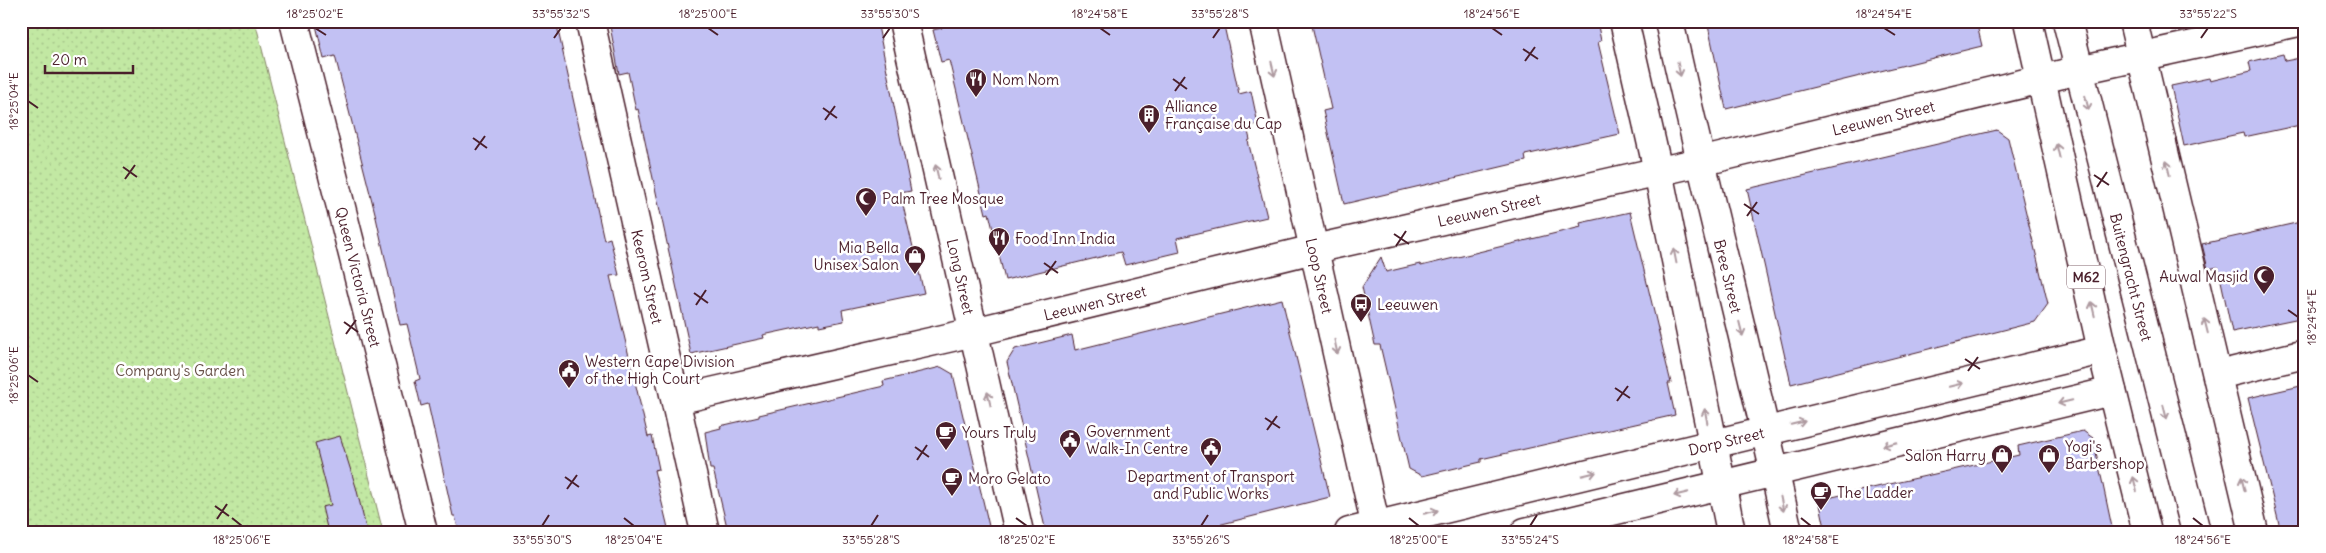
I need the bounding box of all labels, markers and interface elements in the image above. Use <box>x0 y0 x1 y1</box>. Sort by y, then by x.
text: 18°25'02"E <box>286 6 344 21</box>
text: 33°55'32"S <box>532 6 590 21</box>
text: 18°25'00"E <box>679 6 737 21</box>
text: 33°55'30"S <box>860 6 920 21</box>
text: 18°24'58"E <box>1072 6 1128 21</box>
text: 33°55'28"S <box>1191 6 1249 21</box>
text: 18°24'56"E <box>1464 6 1520 21</box>
text: 18°24'54"E <box>1856 6 1912 21</box>
text: 33°55'22"S <box>2179 6 2237 21</box>
scale bar <box>45 42 132 74</box>
text: 20 m <box>52 50 87 69</box>
one-way arrow <box>1269 60 1279 76</box>
one-way arrow <box>1675 60 1684 76</box>
restaurant icon: Nom Nom <box>964 67 988 98</box>
place label: Nom Nom <box>992 70 1059 89</box>
text: 18°25'04"E <box>6 72 21 130</box>
one-way arrow <box>2083 94 2092 110</box>
street label: Leeuwen Street <box>1830 96 1937 139</box>
place label: Alliance Française du Cap <box>1165 97 1282 133</box>
building icon: Alliance Française du Cap <box>1137 103 1161 134</box>
one-way arrow <box>2052 143 2062 159</box>
one-way arrow <box>2163 161 2172 177</box>
one-way arrow <box>932 165 941 181</box>
mosque icon: Palm Tree Mosque <box>854 186 878 217</box>
place label: Palm Tree Mosque <box>882 189 1004 208</box>
street label: Leeuwen Street <box>1436 189 1542 230</box>
street label: Queen Victoria Street <box>332 205 385 349</box>
street label: Buitengracht Street <box>2106 211 2157 343</box>
restaurant icon: Food Inn India <box>987 226 1011 257</box>
street label: Keerom Street <box>628 228 667 326</box>
place label: Food Inn India <box>1015 229 1116 248</box>
street label: Loop Street <box>1302 236 1337 315</box>
street label: Long Street <box>943 237 979 316</box>
street label: Bree Street <box>1710 237 1746 315</box>
place label: Mia Bella Unisex Salon <box>814 238 899 274</box>
shop icon: Mia Bella Unisex Salon <box>903 244 927 275</box>
one-way arrow <box>1670 249 1679 265</box>
mosque icon: Auwal Masjid <box>2252 264 2276 295</box>
road number: M62 <box>2067 266 2105 288</box>
place label: Auwal Masjid <box>2159 267 2248 286</box>
street label: Leeuwen Street <box>1042 281 1148 324</box>
text: 18°24'54"E <box>2304 289 2319 345</box>
bus stop icon: Leeuwen <box>1349 292 1373 323</box>
place label: Leeuwen <box>1377 295 1439 314</box>
one-way arrow <box>2088 302 2097 318</box>
one-way arrow <box>2201 319 2211 335</box>
one-way arrow <box>1737 321 1746 337</box>
one-way arrow <box>1332 338 1341 354</box>
text: 18°25'06"E <box>6 346 21 404</box>
place label: Western Cape Division of the High Court <box>585 352 735 388</box>
public building icon: Western Cape Division of the High Court <box>557 358 581 389</box>
park label: Company's Garden <box>115 361 245 380</box>
one-way arrow <box>1947 380 1963 389</box>
one-way arrow <box>984 391 993 407</box>
one-way arrow <box>2057 398 2073 407</box>
one-way arrow <box>2161 403 2170 419</box>
one-way arrow <box>1701 408 1711 424</box>
one-way arrow <box>1789 418 1805 427</box>
cafe icon: Yours Truly <box>934 420 958 451</box>
place label: Government Walk-In Centre <box>1086 422 1188 458</box>
place label: Yours Truly <box>962 423 1037 442</box>
street label: Dorp Street <box>1686 423 1766 459</box>
public building icon: Government Walk-In Centre <box>1058 428 1082 459</box>
public building icon: Department of Transport and Public Works <box>1199 436 1223 467</box>
place label: Yogi's Barbershop <box>2065 437 2144 473</box>
one-way arrow <box>1882 440 1898 449</box>
shop icon: Salon Harry <box>1990 443 2014 474</box>
shop icon: Yogi's Barbershop <box>2037 443 2061 474</box>
place label: Salon Harry <box>1905 446 1986 465</box>
cafe icon: Moro Gelato <box>940 466 964 497</box>
place label: Department of Transport and Public Works <box>1127 467 1295 503</box>
place label: Moro Gelato <box>968 469 1051 488</box>
one-way arrow <box>1580 469 1596 478</box>
one-way arrow <box>2130 477 2139 493</box>
one-way arrow <box>2238 477 2248 493</box>
cafe icon: The Ladder <box>1809 480 1833 511</box>
place label: The Ladder <box>1837 483 1914 502</box>
one-way arrow <box>1673 490 1689 499</box>
one-way arrow <box>1778 496 1787 512</box>
one-way arrow <box>1422 507 1438 516</box>
text: 18°25'06"E <box>213 532 271 547</box>
text: 33°55'30"S <box>512 532 572 547</box>
text: 18°25'04"E <box>605 532 663 547</box>
text: 33°55'28"S <box>842 532 900 547</box>
text: 18°25'02"E <box>998 532 1056 547</box>
text: 33°55'26"S <box>1172 532 1230 547</box>
text: 18°25'00"E <box>1390 532 1448 547</box>
text: 33°55'24"S <box>1501 532 1559 547</box>
text: 18°24'58"E <box>1783 532 1839 547</box>
text: 18°24'56"E <box>2175 532 2231 547</box>

